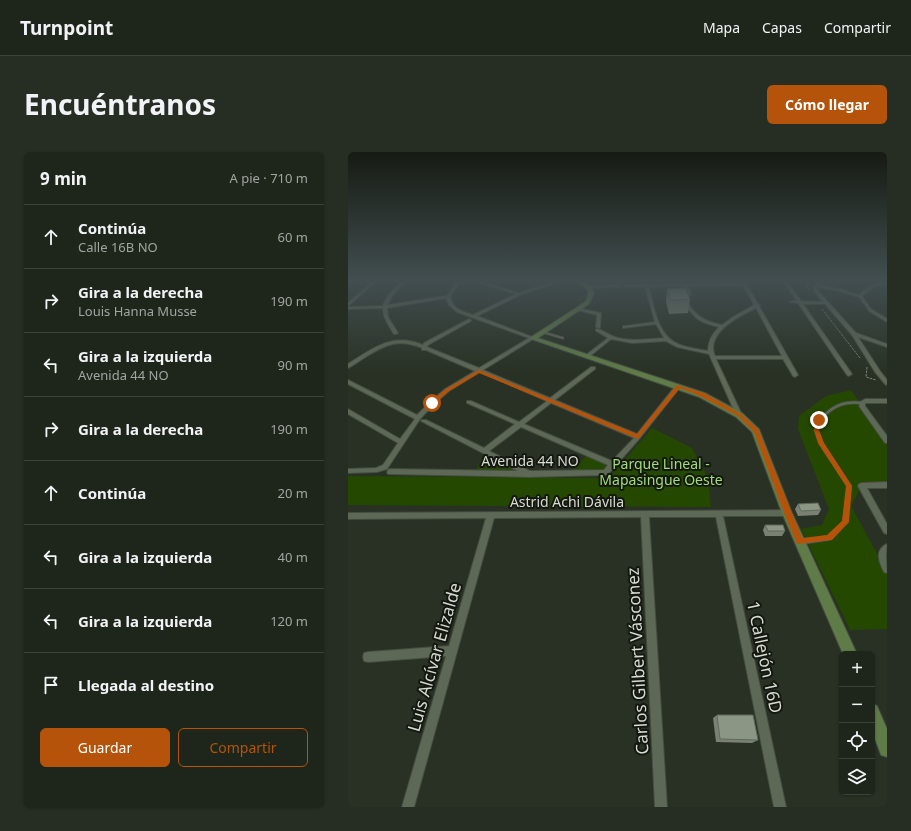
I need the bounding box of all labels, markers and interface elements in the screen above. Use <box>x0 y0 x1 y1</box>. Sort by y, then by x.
text: Turnpoint <box>20 15 113 41</box>
text: Mapa <box>703 18 740 37</box>
text: Capas <box>762 18 802 37</box>
text: Compartir <box>824 18 891 37</box>
text: Encuéntranos <box>24 85 216 123</box>
button: Cómo llegar <box>767 85 887 124</box>
text: 9 min <box>40 167 87 190</box>
text: A pie · 710 m <box>230 169 308 187</box>
text: Continúa <box>78 218 146 238</box>
icon: ahead <box>40 226 62 248</box>
text: 60 m <box>278 228 308 246</box>
text: Calle 16B NO <box>78 238 158 256</box>
text: Gira a la derecha <box>78 282 203 302</box>
icon: right <box>40 290 62 312</box>
text: 190 m <box>270 292 308 310</box>
text: Louis Hanna Musse <box>78 302 197 320</box>
text: Gira a la izquierda <box>78 346 212 366</box>
icon: left <box>40 354 62 376</box>
text: 90 m <box>278 356 308 374</box>
text: Avenida 44 NO <box>78 366 169 384</box>
route start <box>423 394 441 412</box>
route end <box>810 411 828 429</box>
icon: right <box>40 418 62 440</box>
text: Gira a la derecha <box>78 419 203 439</box>
text: 190 m <box>270 420 308 438</box>
street label: Avenida 44 NO <box>481 451 579 470</box>
park label: Parque Lineal - Mapasingue Oeste <box>599 454 723 489</box>
icon: ahead <box>40 482 62 504</box>
text: Continúa <box>78 483 146 503</box>
text: 20 m <box>278 484 308 502</box>
street label: Astrid Achi Dávila <box>510 492 624 511</box>
icon: left <box>40 546 62 568</box>
text: Gira a la izquierda <box>78 547 212 567</box>
text: 40 m <box>278 548 308 566</box>
street label: Carlos Gilbert Vásconez <box>621 567 653 755</box>
street label: Luis Alcívar Elizalde <box>402 580 466 734</box>
street label: 1 Callejón 16D <box>742 599 788 715</box>
icon: left <box>40 610 62 632</box>
text: Gira a la izquierda <box>78 611 212 631</box>
text: 120 m <box>270 612 308 630</box>
map controls <box>839 651 875 795</box>
button: + <box>839 651 875 687</box>
icon: arrive <box>40 674 62 696</box>
text: Llegada al destino <box>78 675 214 695</box>
button: − <box>839 687 875 723</box>
button: locate <box>839 723 875 759</box>
button: Guardar <box>40 728 170 767</box>
button: Compartir <box>178 728 308 767</box>
button: layers <box>839 759 875 795</box>

